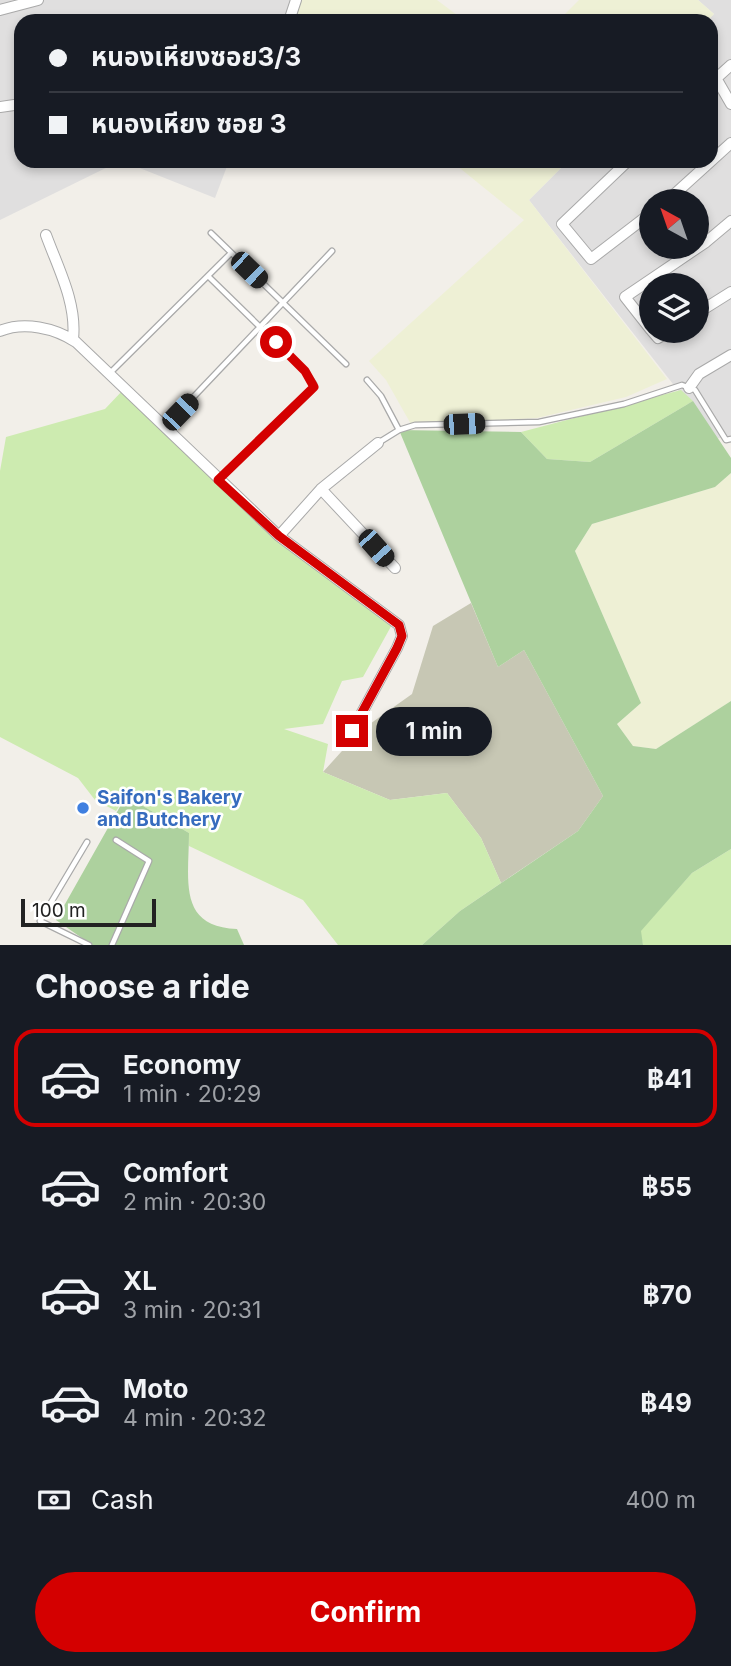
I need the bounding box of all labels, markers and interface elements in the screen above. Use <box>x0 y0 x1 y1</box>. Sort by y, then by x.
text: หนองเหียงซอย3/3 <box>91 41 301 72</box>
text: หนองเหียง ซอย 3 <box>91 108 287 139</box>
north arrow <box>639 189 709 259</box>
map controls <box>639 189 709 343</box>
car <box>227 248 272 292</box>
button: layers <box>639 273 709 343</box>
route start <box>260 326 292 358</box>
car <box>158 390 203 434</box>
car <box>443 413 486 435</box>
car <box>355 525 398 571</box>
callout: 1 min <box>376 706 492 756</box>
route end <box>336 715 368 747</box>
text: 1 min <box>406 717 462 745</box>
place label: Saifon's Bakery and Butchery <box>97 786 243 831</box>
marker: Saifon's Bakery and Butchery <box>75 800 91 816</box>
scale bar <box>21 896 156 928</box>
text: 100 m <box>32 899 86 922</box>
text: Choose a ride <box>35 967 250 1006</box>
icon: car <box>39 1047 102 1110</box>
text: Economy <box>123 1049 241 1080</box>
text: ฿41 <box>647 1063 692 1094</box>
text: 1 min · 20:29 <box>123 1080 261 1108</box>
icon: car <box>39 1155 102 1218</box>
text: Comfort <box>123 1157 228 1188</box>
text: ฿55 <box>642 1171 692 1202</box>
text: 2 min · 20:30 <box>123 1188 266 1216</box>
icon: car <box>39 1263 102 1326</box>
text: XL <box>123 1265 157 1296</box>
text: ฿70 <box>643 1279 692 1310</box>
text: 3 min · 20:31 <box>123 1296 261 1324</box>
icon: car <box>39 1371 102 1434</box>
text: Moto <box>123 1373 188 1404</box>
text: ฿49 <box>640 1387 692 1418</box>
text: 4 min · 20:32 <box>123 1404 267 1432</box>
icon: cash <box>35 1481 73 1519</box>
text: Cash <box>91 1484 154 1515</box>
text: 400 m <box>626 1486 696 1514</box>
button: Confirm <box>35 1572 696 1652</box>

